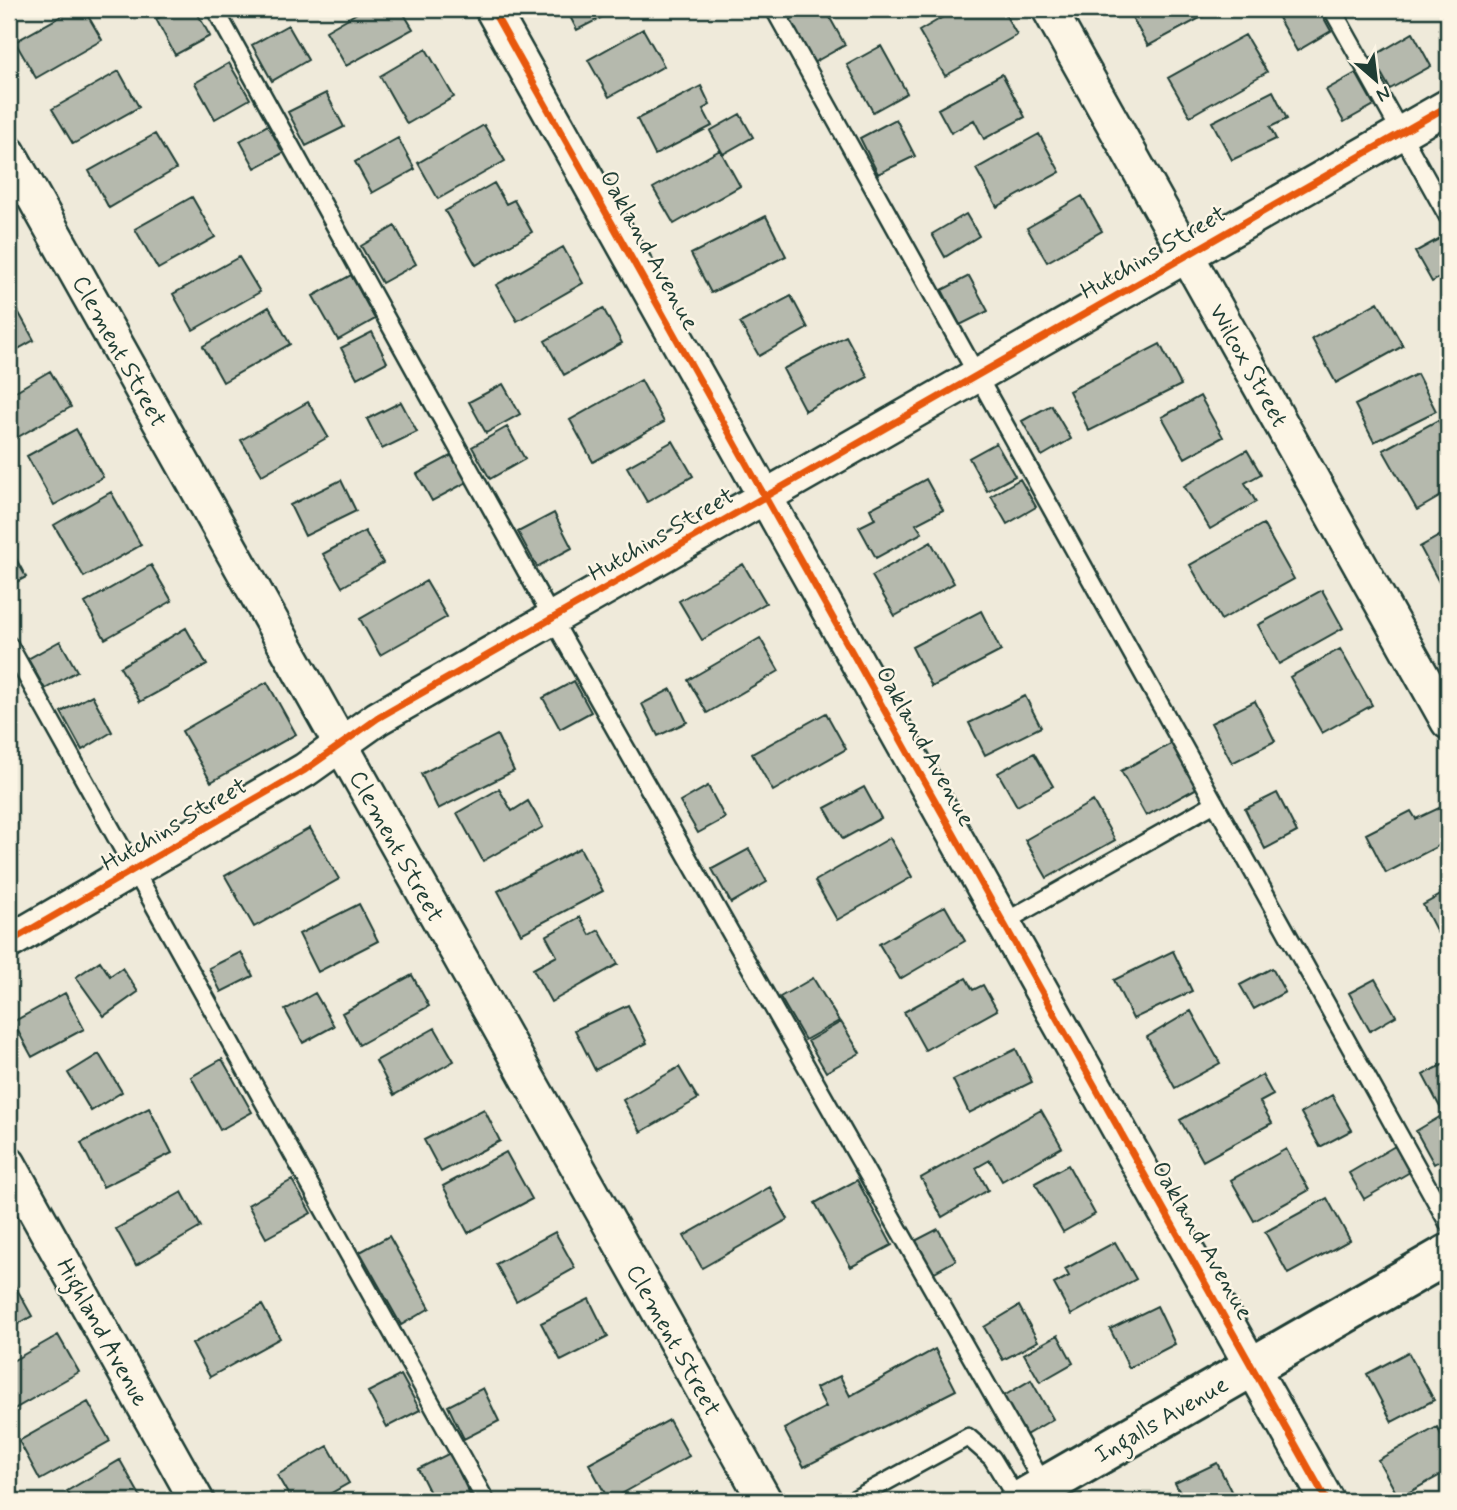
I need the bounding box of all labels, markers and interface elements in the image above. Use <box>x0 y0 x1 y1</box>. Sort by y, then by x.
north arrow <box>1342 46 1412 116</box>
text: N <box>1372 80 1395 108</box>
street label: Oakland Avenue <box>592 165 706 336</box>
street label: Hutchins Street <box>1075 199 1232 308</box>
street label: Clement Street <box>64 270 173 433</box>
street label: Wilcox Street <box>1201 299 1294 433</box>
street label: Hutchins Street <box>583 481 740 590</box>
street label: Oakland Avenue <box>868 661 982 832</box>
street label: Clement Street <box>341 765 450 928</box>
street label: Hutchins Street <box>96 771 253 880</box>
street label: Oakland Avenue <box>1144 1156 1260 1326</box>
street label: Highland Avenue <box>46 1253 155 1414</box>
street label: Clement Street <box>618 1259 727 1422</box>
street label: Ingalls Avenue <box>1089 1369 1236 1474</box>

